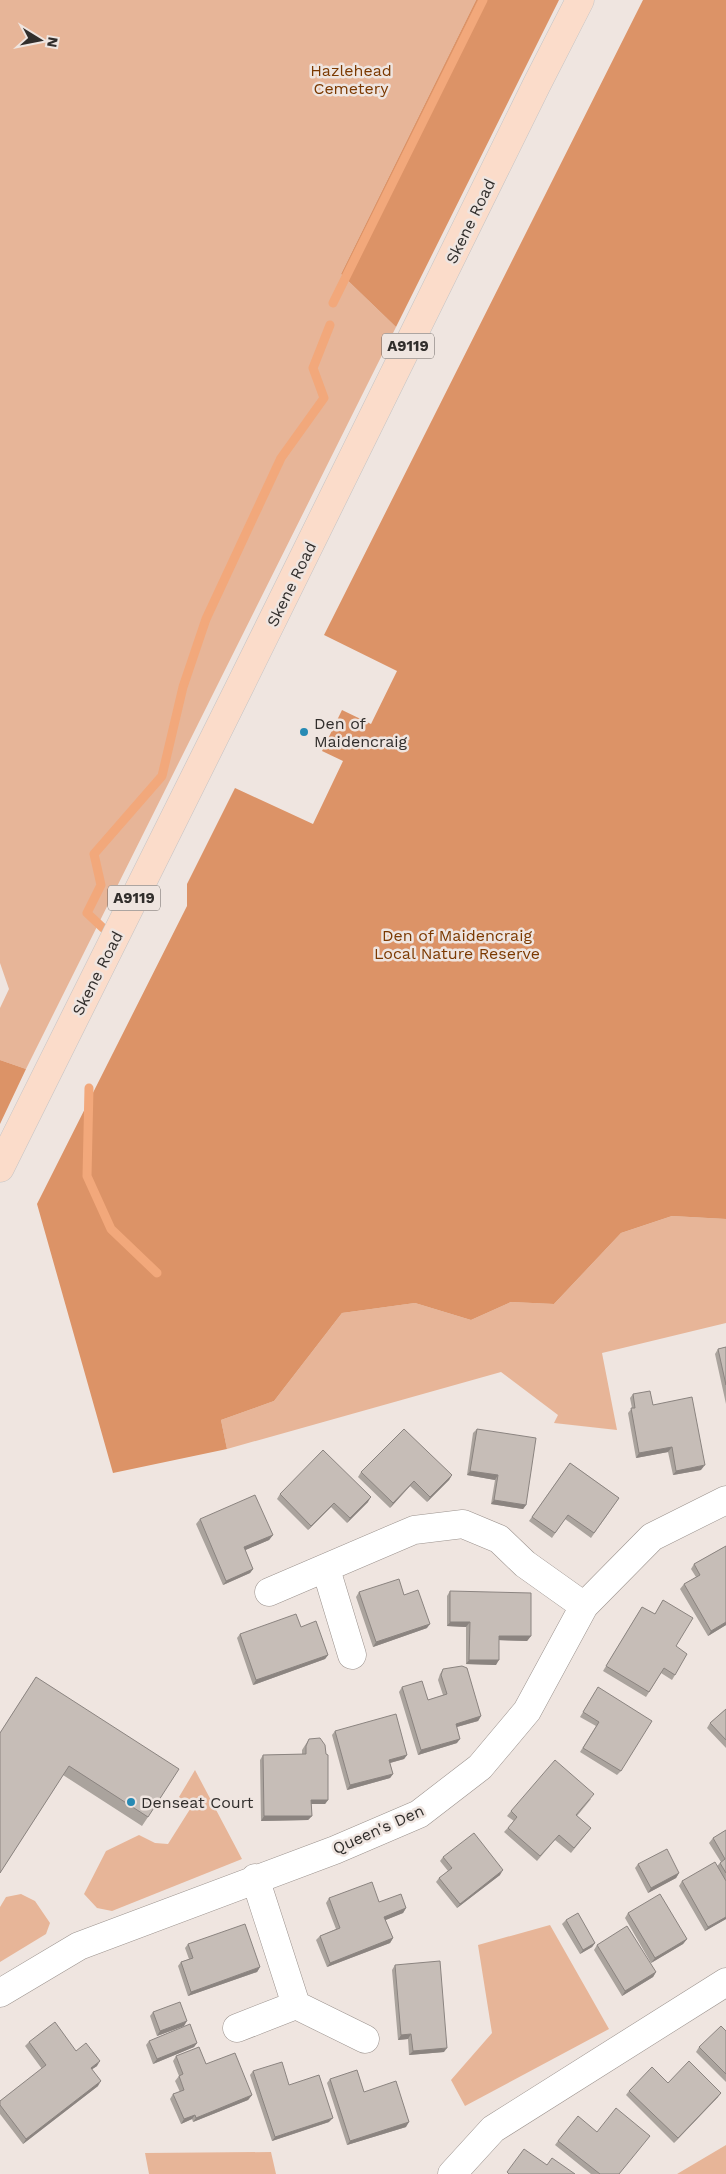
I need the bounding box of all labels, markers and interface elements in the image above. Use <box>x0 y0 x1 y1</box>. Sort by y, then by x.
north arrow <box>15 15 65 65</box>
text: N <box>44 36 62 49</box>
park label: Hazlehead Cemetery <box>310 61 392 98</box>
street label: Skene Road <box>442 176 499 267</box>
road number: A9119 <box>382 334 434 358</box>
street label: Skene Road <box>263 539 320 630</box>
place label: Den of Maidencraig <box>314 714 408 751</box>
marker: Den of Maidencraig <box>298 726 310 738</box>
road number: A9119 <box>108 886 160 910</box>
park label: Den of Maidencraig Local Nature Reserve <box>374 926 540 963</box>
street label: Skene Road <box>68 928 127 1018</box>
place label: Denseat Court <box>141 1793 254 1812</box>
marker: Denseat Court <box>125 1796 137 1808</box>
street label: Queen's Den <box>330 1801 427 1858</box>

